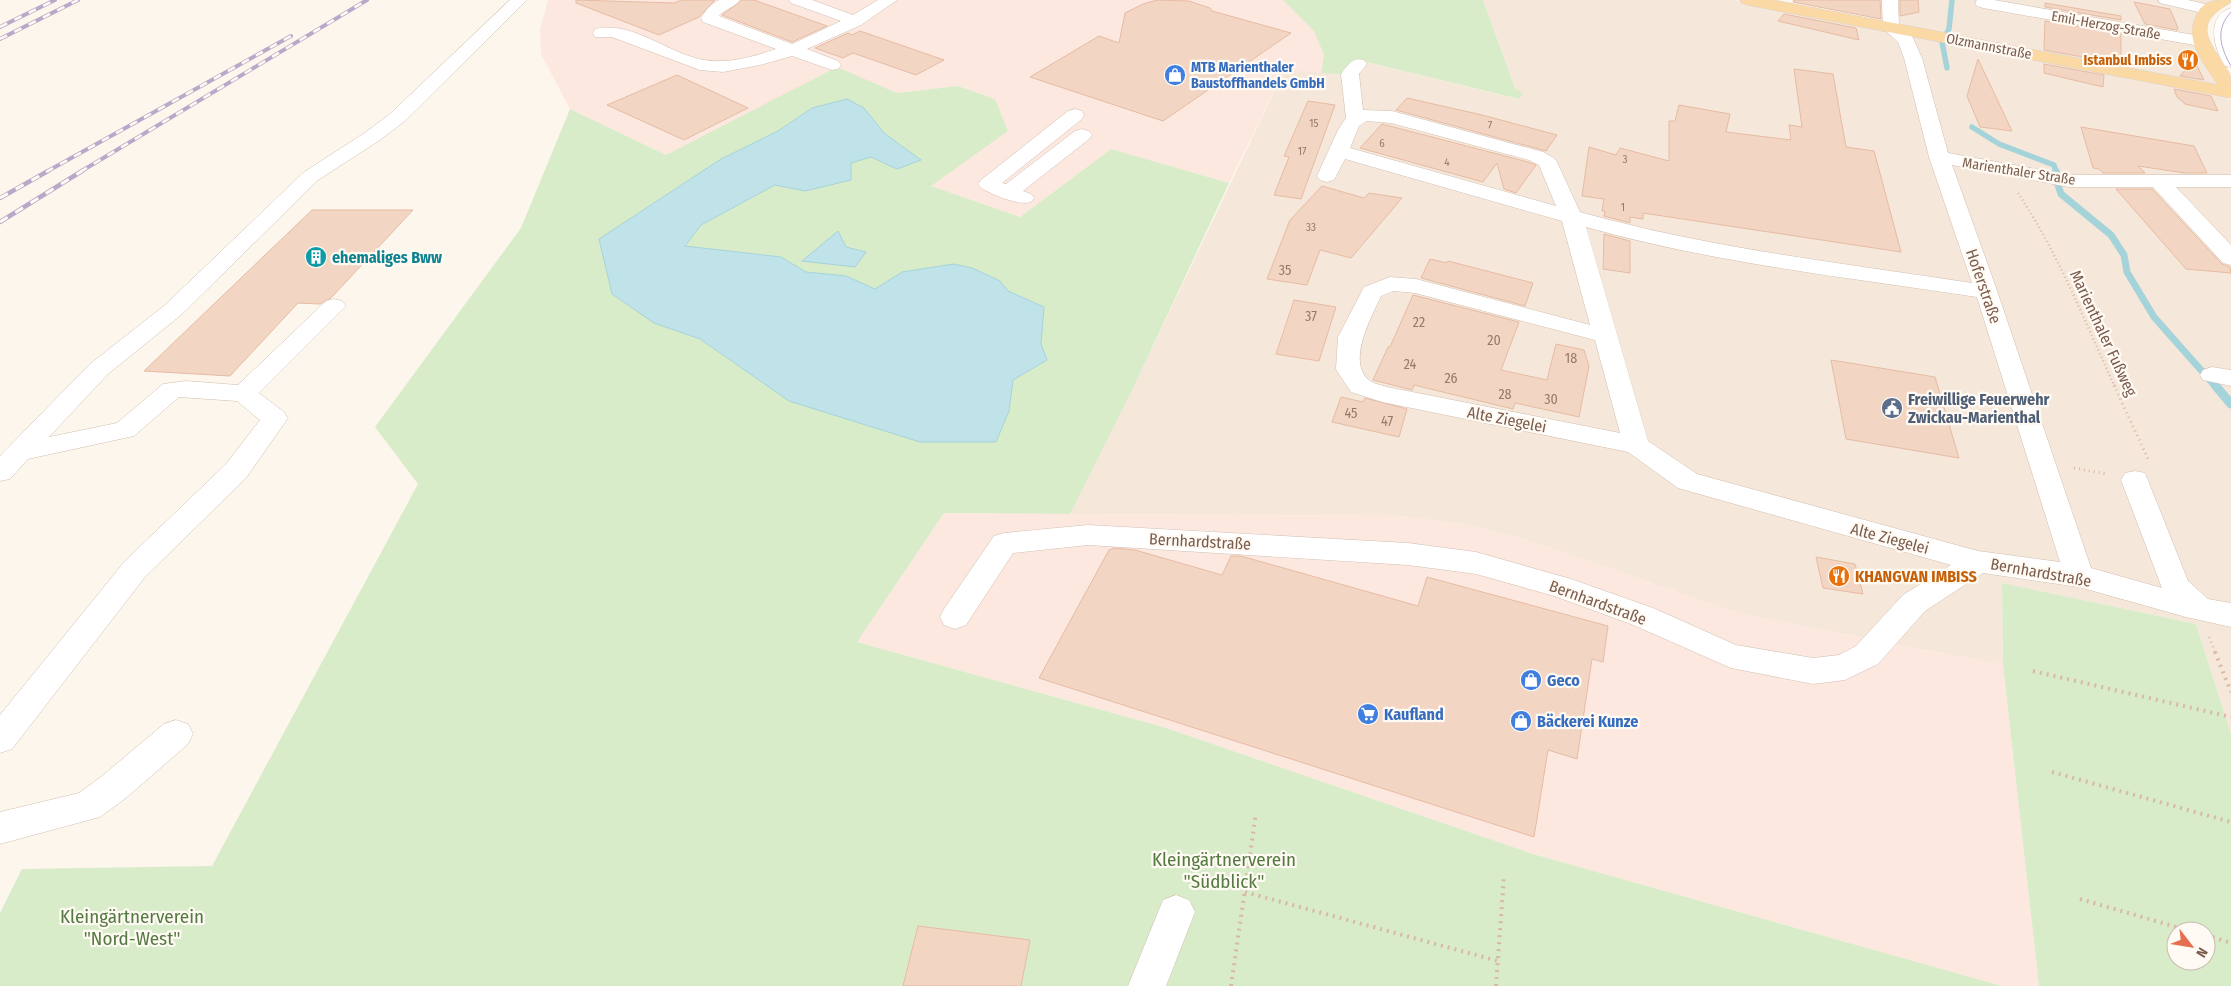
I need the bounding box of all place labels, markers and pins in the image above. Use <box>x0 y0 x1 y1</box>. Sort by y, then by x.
restaurant icon: Istanbul Imbiss <box>2176 48 2200 72</box>
place label: Istanbul Imbiss <box>2084 52 2172 69</box>
place label: MTB Marienthaler Baustoffhandels GmbH <box>1191 59 1325 92</box>
shop icon: MTB Marienthaler Baustoffhandels GmbH <box>1163 63 1187 87</box>
building icon: ehemaliges Bww <box>304 245 328 269</box>
place label: ehemaliges Bww <box>332 248 442 267</box>
place label: Freiwillige Feuerwehr Zwickau-Marienthal <box>1908 390 2050 427</box>
public building icon: Freiwillige Feuerwehr Zwickau-Marienthal <box>1880 396 1904 420</box>
restaurant icon: KHANGVAN IMBISS <box>1827 564 1851 588</box>
place label: KHANGVAN IMBISS <box>1855 567 1977 586</box>
shop icon: Geco <box>1519 668 1543 692</box>
place label: Geco <box>1547 671 1580 690</box>
supermarket icon: Kaufland <box>1356 702 1380 726</box>
place label: Kaufland <box>1384 705 1444 724</box>
shop icon: Bäckerei Kunze <box>1509 709 1533 733</box>
place label: Bäckerei Kunze <box>1537 712 1638 731</box>

